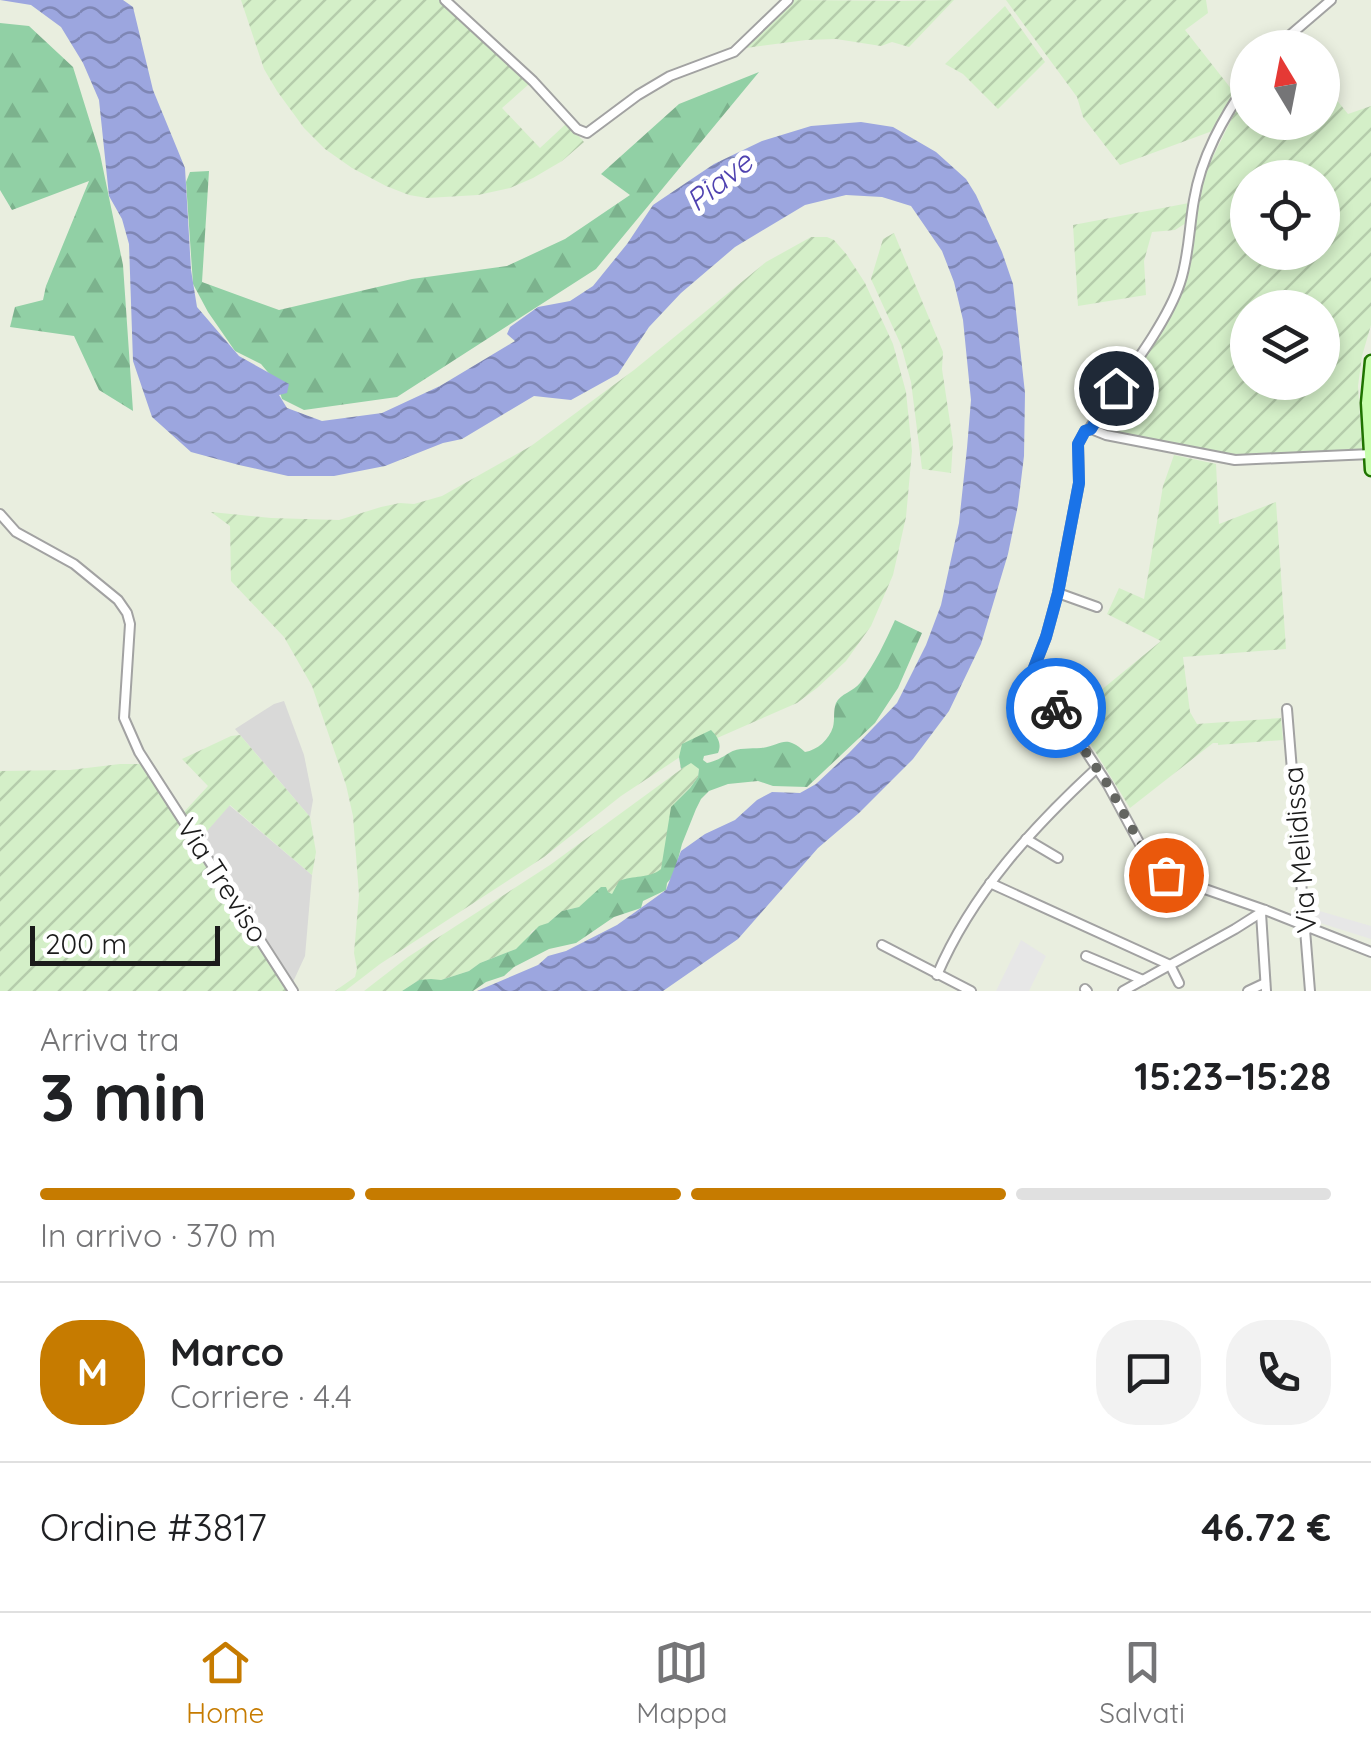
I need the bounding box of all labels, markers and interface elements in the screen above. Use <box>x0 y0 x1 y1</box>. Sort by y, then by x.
north arrow <box>1230 30 1340 140</box>
map controls <box>1230 30 1340 400</box>
water label: Piave <box>678 142 761 219</box>
button: locate <box>1230 160 1340 270</box>
button: layers <box>1230 290 1340 400</box>
pin <box>1074 346 1159 431</box>
icon: home <box>1089 361 1144 416</box>
courier <box>1006 658 1106 758</box>
icon: bike <box>1029 681 1084 736</box>
street label: Via Melidissa <box>1274 765 1324 935</box>
street label: Via Treviso <box>170 811 276 949</box>
pin <box>1124 833 1209 918</box>
icon: bag <box>1139 848 1194 903</box>
scale bar <box>30 921 220 966</box>
text: 200 m <box>45 926 127 961</box>
text: Arriva tra <box>40 1019 179 1059</box>
text: 15:23–15:28 <box>1134 1052 1331 1100</box>
text: 3 min <box>40 1056 207 1137</box>
text: In arrivo · 370 m <box>40 1215 276 1255</box>
button: chat <box>1096 1320 1201 1425</box>
button: phone <box>1226 1320 1331 1425</box>
text: Marco <box>170 1328 284 1376</box>
text: M <box>77 1348 108 1396</box>
text: Corriere · 4.4 <box>170 1376 352 1416</box>
text: Ordine #3817 <box>40 1503 267 1551</box>
text: 46.72 € <box>1201 1503 1331 1551</box>
tab: Home <box>186 1635 264 1730</box>
tab: Mappa <box>636 1635 727 1730</box>
tab: Salvati <box>1099 1635 1185 1730</box>

